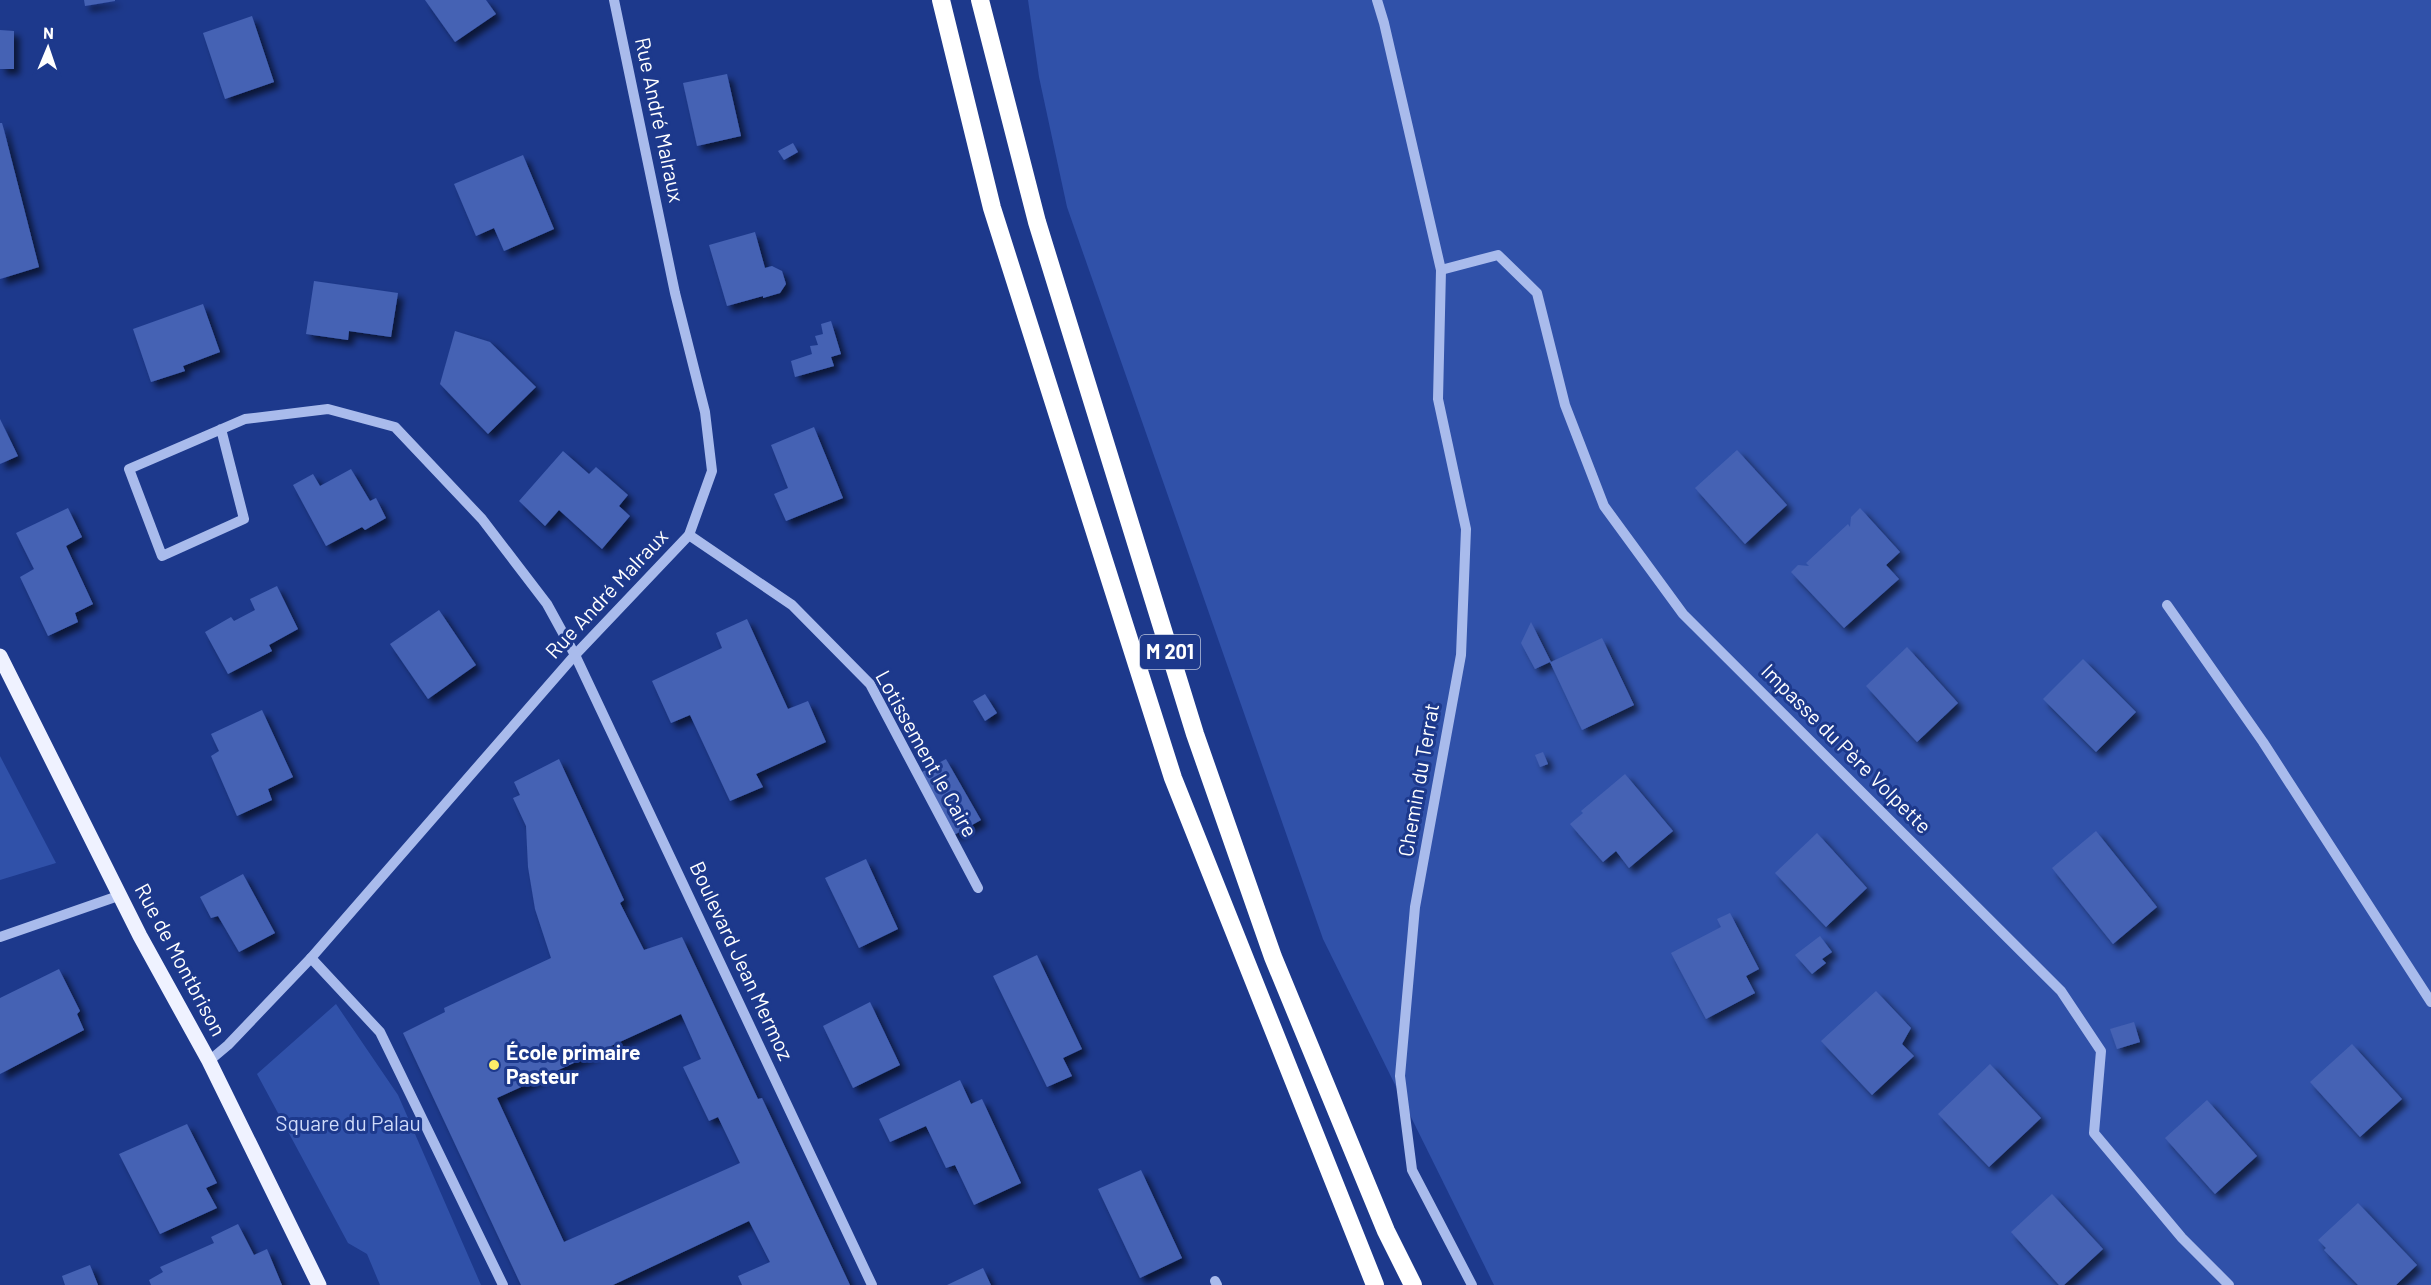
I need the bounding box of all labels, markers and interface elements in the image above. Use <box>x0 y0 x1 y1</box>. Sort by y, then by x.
north arrow <box>18 18 78 78</box>
text: N <box>43 23 54 42</box>
street label: Rue André Malraux <box>631 35 690 204</box>
street label: Rue André Malraux <box>539 523 672 663</box>
road number: M 201 <box>1140 635 1200 669</box>
street label: Impasse du Père Volpette <box>1757 658 1937 838</box>
street label: Lotissement le Caire <box>871 666 983 841</box>
street label: Chemin du Terrat <box>1392 701 1443 858</box>
street label: Boulevard Jean Mermoz <box>685 857 799 1064</box>
street label: Rue de Montbrison <box>131 879 232 1040</box>
place label: École primaire Pasteur <box>506 1039 640 1088</box>
marker: École primaire Pasteur <box>487 1058 501 1072</box>
park label: Square du Palau <box>275 1110 421 1135</box>

